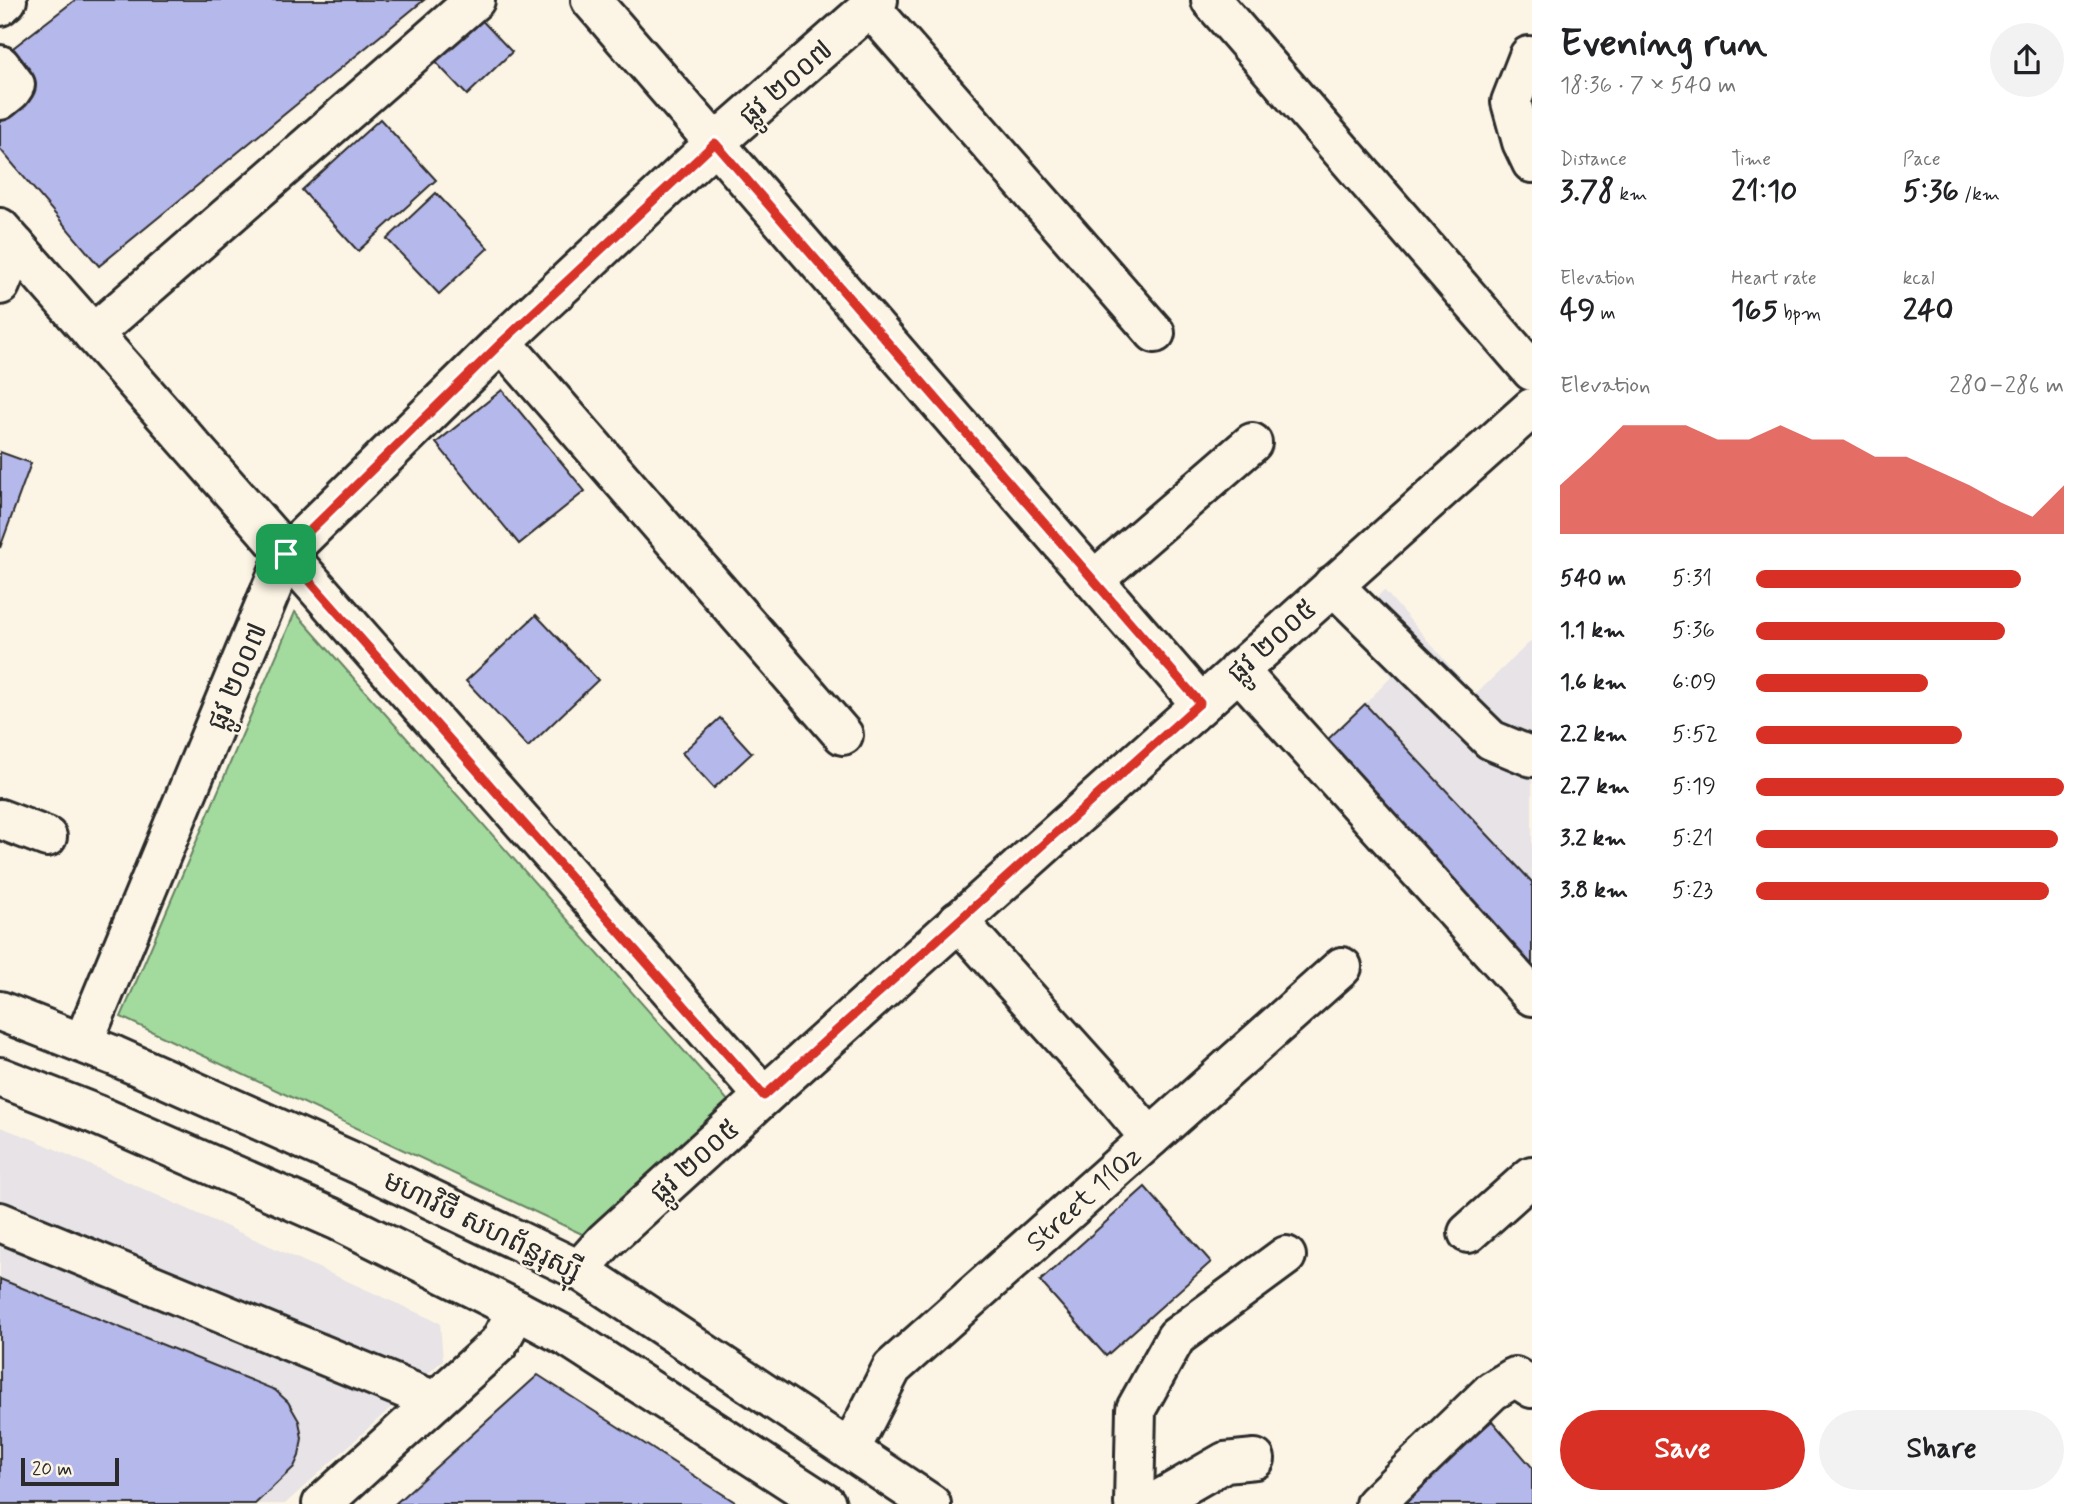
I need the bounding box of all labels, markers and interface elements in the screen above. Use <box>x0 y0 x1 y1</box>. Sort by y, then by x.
text: Evening run <box>1560 20 1767 69</box>
button: share <box>1990 23 2064 97</box>
street label: ផ្លូវ ២០០៧ <box>732 33 844 138</box>
text: 18:36 · 7 × 540 m <box>1560 71 1736 101</box>
text: Distance <box>1560 147 1627 172</box>
text: Time <box>1731 147 1771 172</box>
text: Pace <box>1903 147 1940 172</box>
text: 3.78 <box>1560 172 1614 211</box>
text: 21:10 <box>1731 172 1798 211</box>
text: 5:36 <box>1903 172 1959 211</box>
text: km <box>1614 182 1647 207</box>
text: /km <box>1959 182 2000 207</box>
text: Elevation <box>1560 266 1635 291</box>
text: Heart rate <box>1731 266 1817 291</box>
text: kcal <box>1903 266 1935 291</box>
text: 49 <box>1560 291 1595 330</box>
text: 165 <box>1731 291 1778 330</box>
text: 240 <box>1903 291 1954 330</box>
text: m <box>1595 301 1616 326</box>
text: bpm <box>1778 301 1821 326</box>
text: Elevation <box>1560 371 1651 401</box>
text: 280–286 m <box>1949 371 2064 401</box>
pin <box>256 524 316 584</box>
icon: arrive <box>267 535 305 573</box>
text: 540 m <box>1560 564 1626 594</box>
text: 5:31 <box>1672 564 1712 594</box>
street label: ផ្លូវ ២០០៥ <box>1220 592 1328 695</box>
text: 1.1 km <box>1560 616 1625 646</box>
text: 5:36 <box>1672 616 1715 646</box>
street label: ផ្លូវ ២០០៧ <box>199 618 281 738</box>
text: 1.6 km <box>1560 668 1627 698</box>
text: 6:09 <box>1672 668 1716 698</box>
text: 2.2 km <box>1560 720 1627 750</box>
text: 5:52 <box>1672 720 1718 750</box>
text: 2.7 km <box>1560 772 1630 802</box>
text: 5:19 <box>1672 772 1716 802</box>
text: 3.2 km <box>1560 824 1626 854</box>
text: 5:21 <box>1672 824 1713 854</box>
text: 3.8 km <box>1560 876 1628 906</box>
text: 5:23 <box>1672 876 1713 906</box>
street label: ផ្លូវ ២០០៥ <box>643 1112 751 1215</box>
street label: Street 110z <box>1019 1138 1150 1261</box>
street label: មហាវិថី សហព័ន្ធរុស្ស៊ី <box>375 1162 588 1295</box>
button: Save <box>1560 1410 1805 1490</box>
button: Share <box>1819 1410 2064 1490</box>
scale bar <box>21 1455 119 1487</box>
text: 20 m <box>32 1457 72 1482</box>

